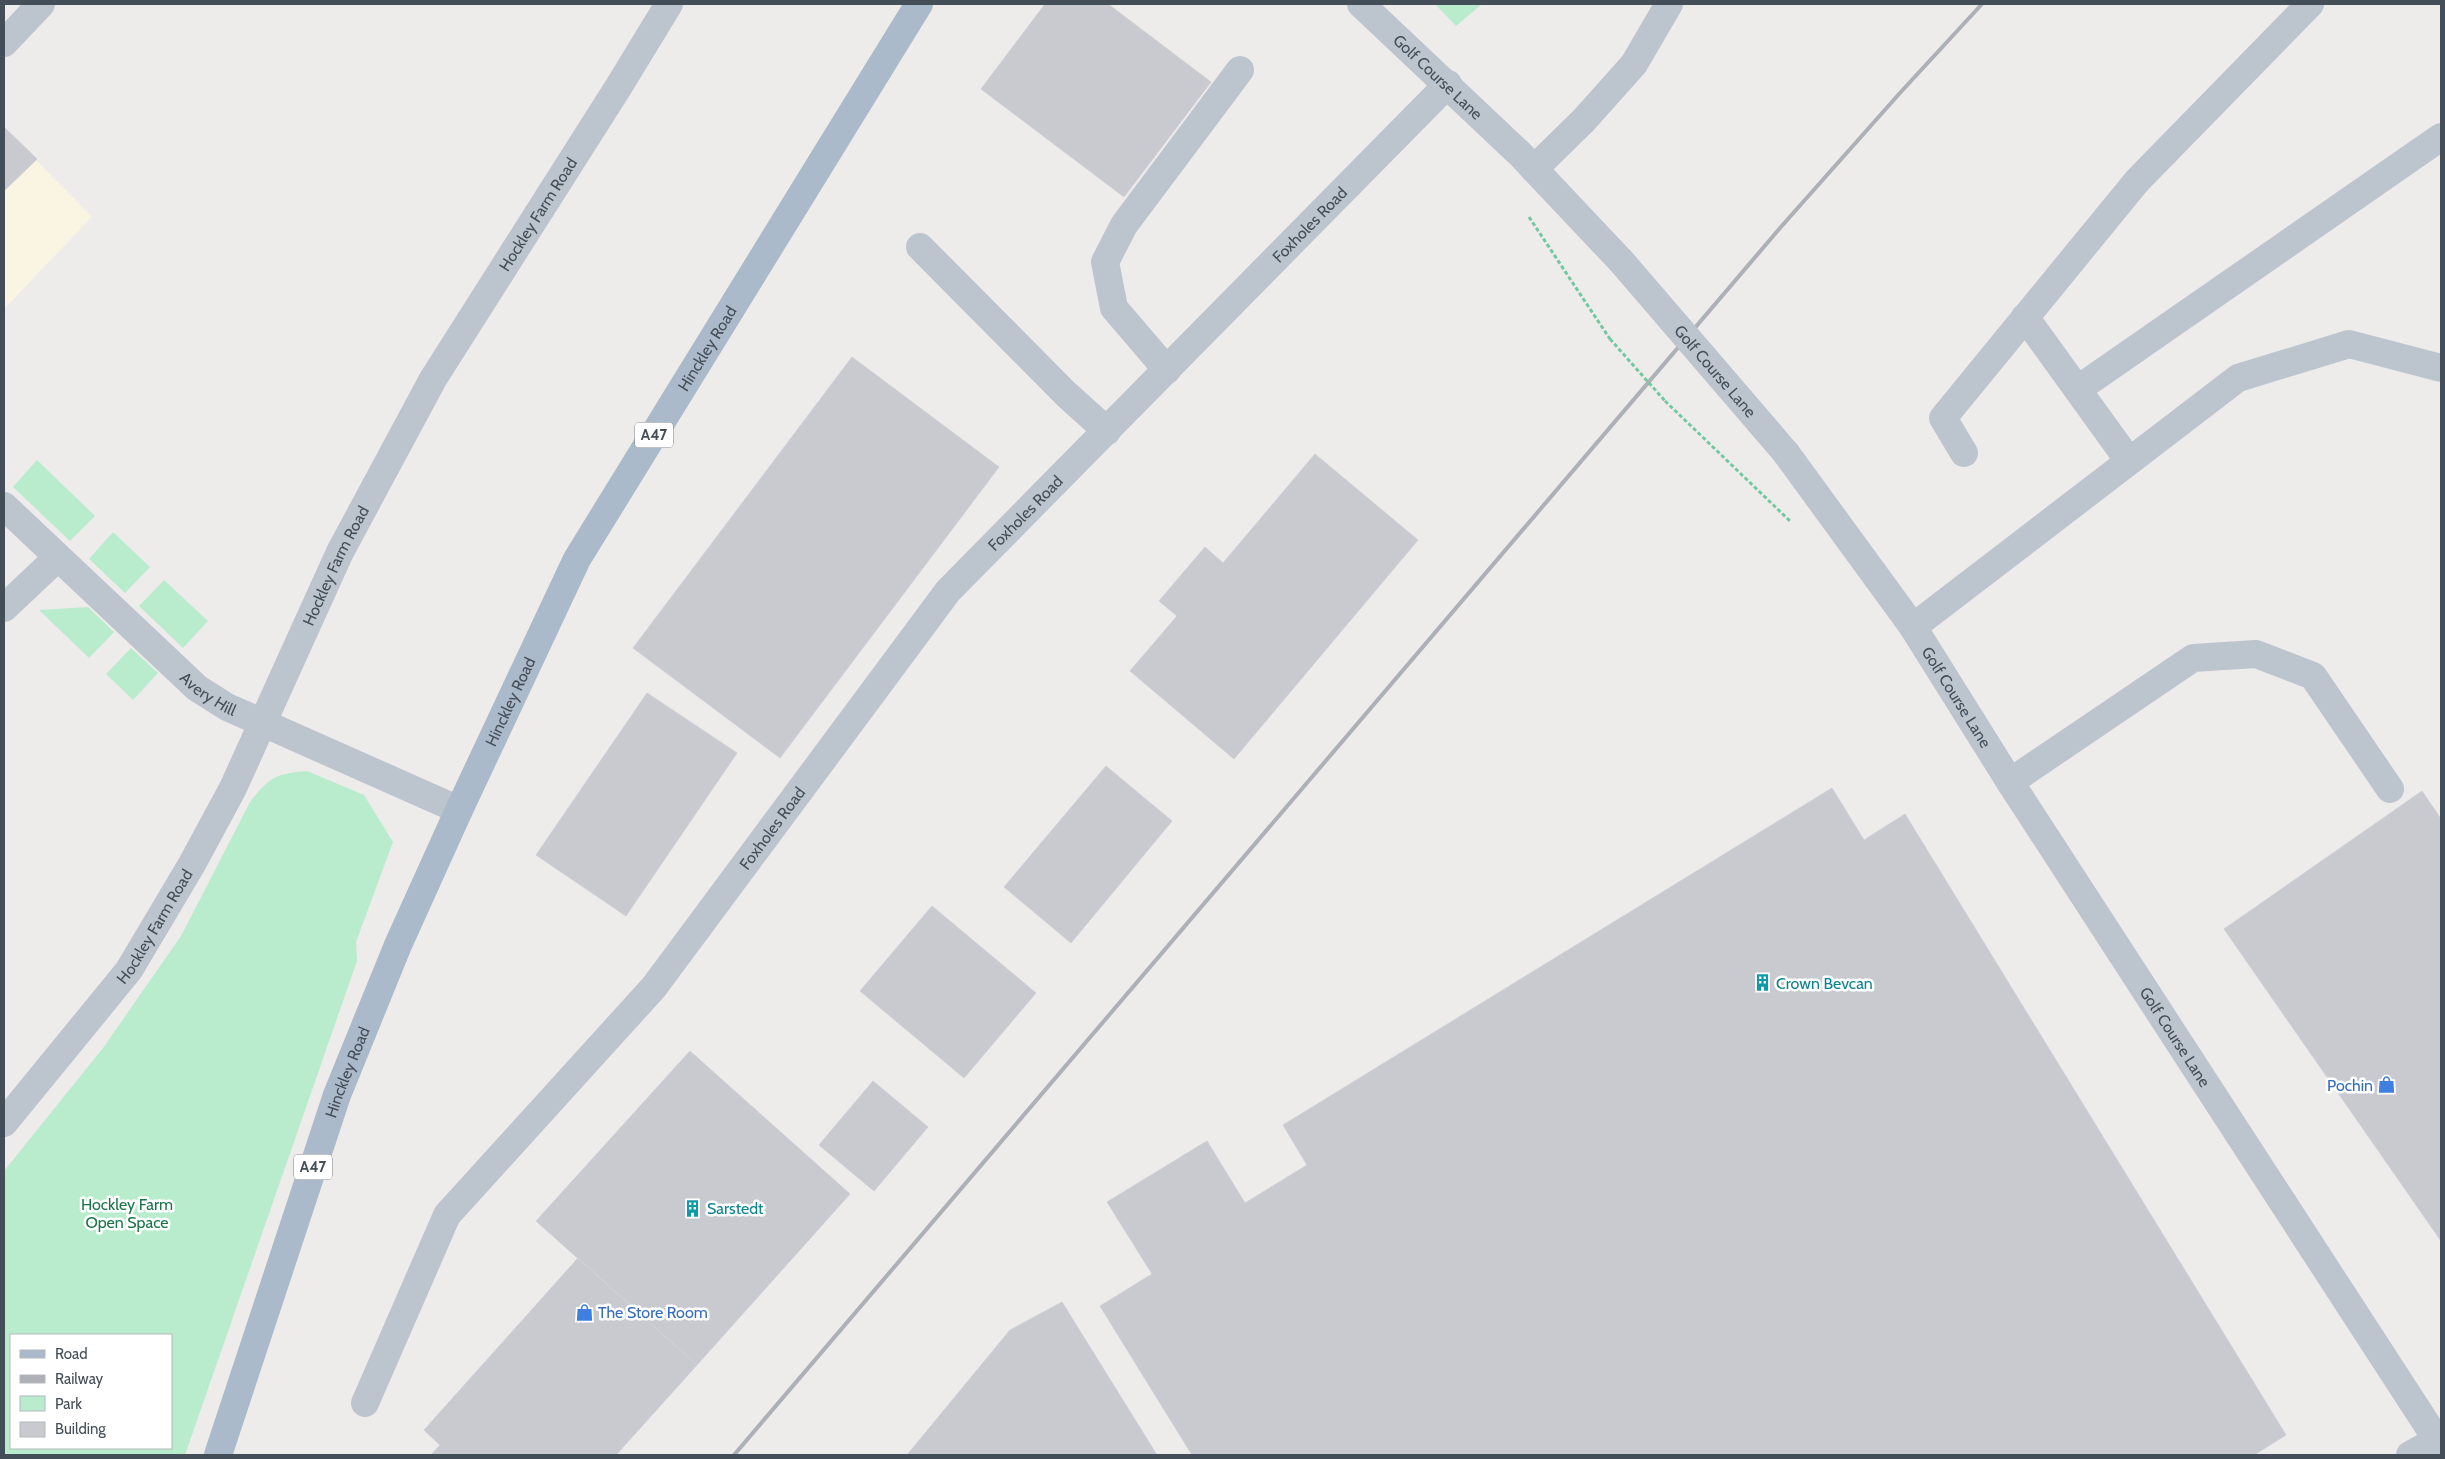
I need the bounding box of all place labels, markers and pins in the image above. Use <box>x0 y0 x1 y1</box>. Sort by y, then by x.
building icon: Crown Bevcan <box>1752 973 1772 993</box>
place label: Crown Bevcan <box>1776 974 1873 993</box>
shop icon: Pochin <box>2377 1075 2397 1095</box>
place label: Pochin <box>2327 1076 2373 1095</box>
building icon: Sarstedt <box>683 1198 703 1218</box>
place label: Sarstedt <box>707 1199 764 1218</box>
shop icon: The Store Room <box>574 1302 594 1322</box>
place label: The Store Room <box>598 1303 708 1322</box>

